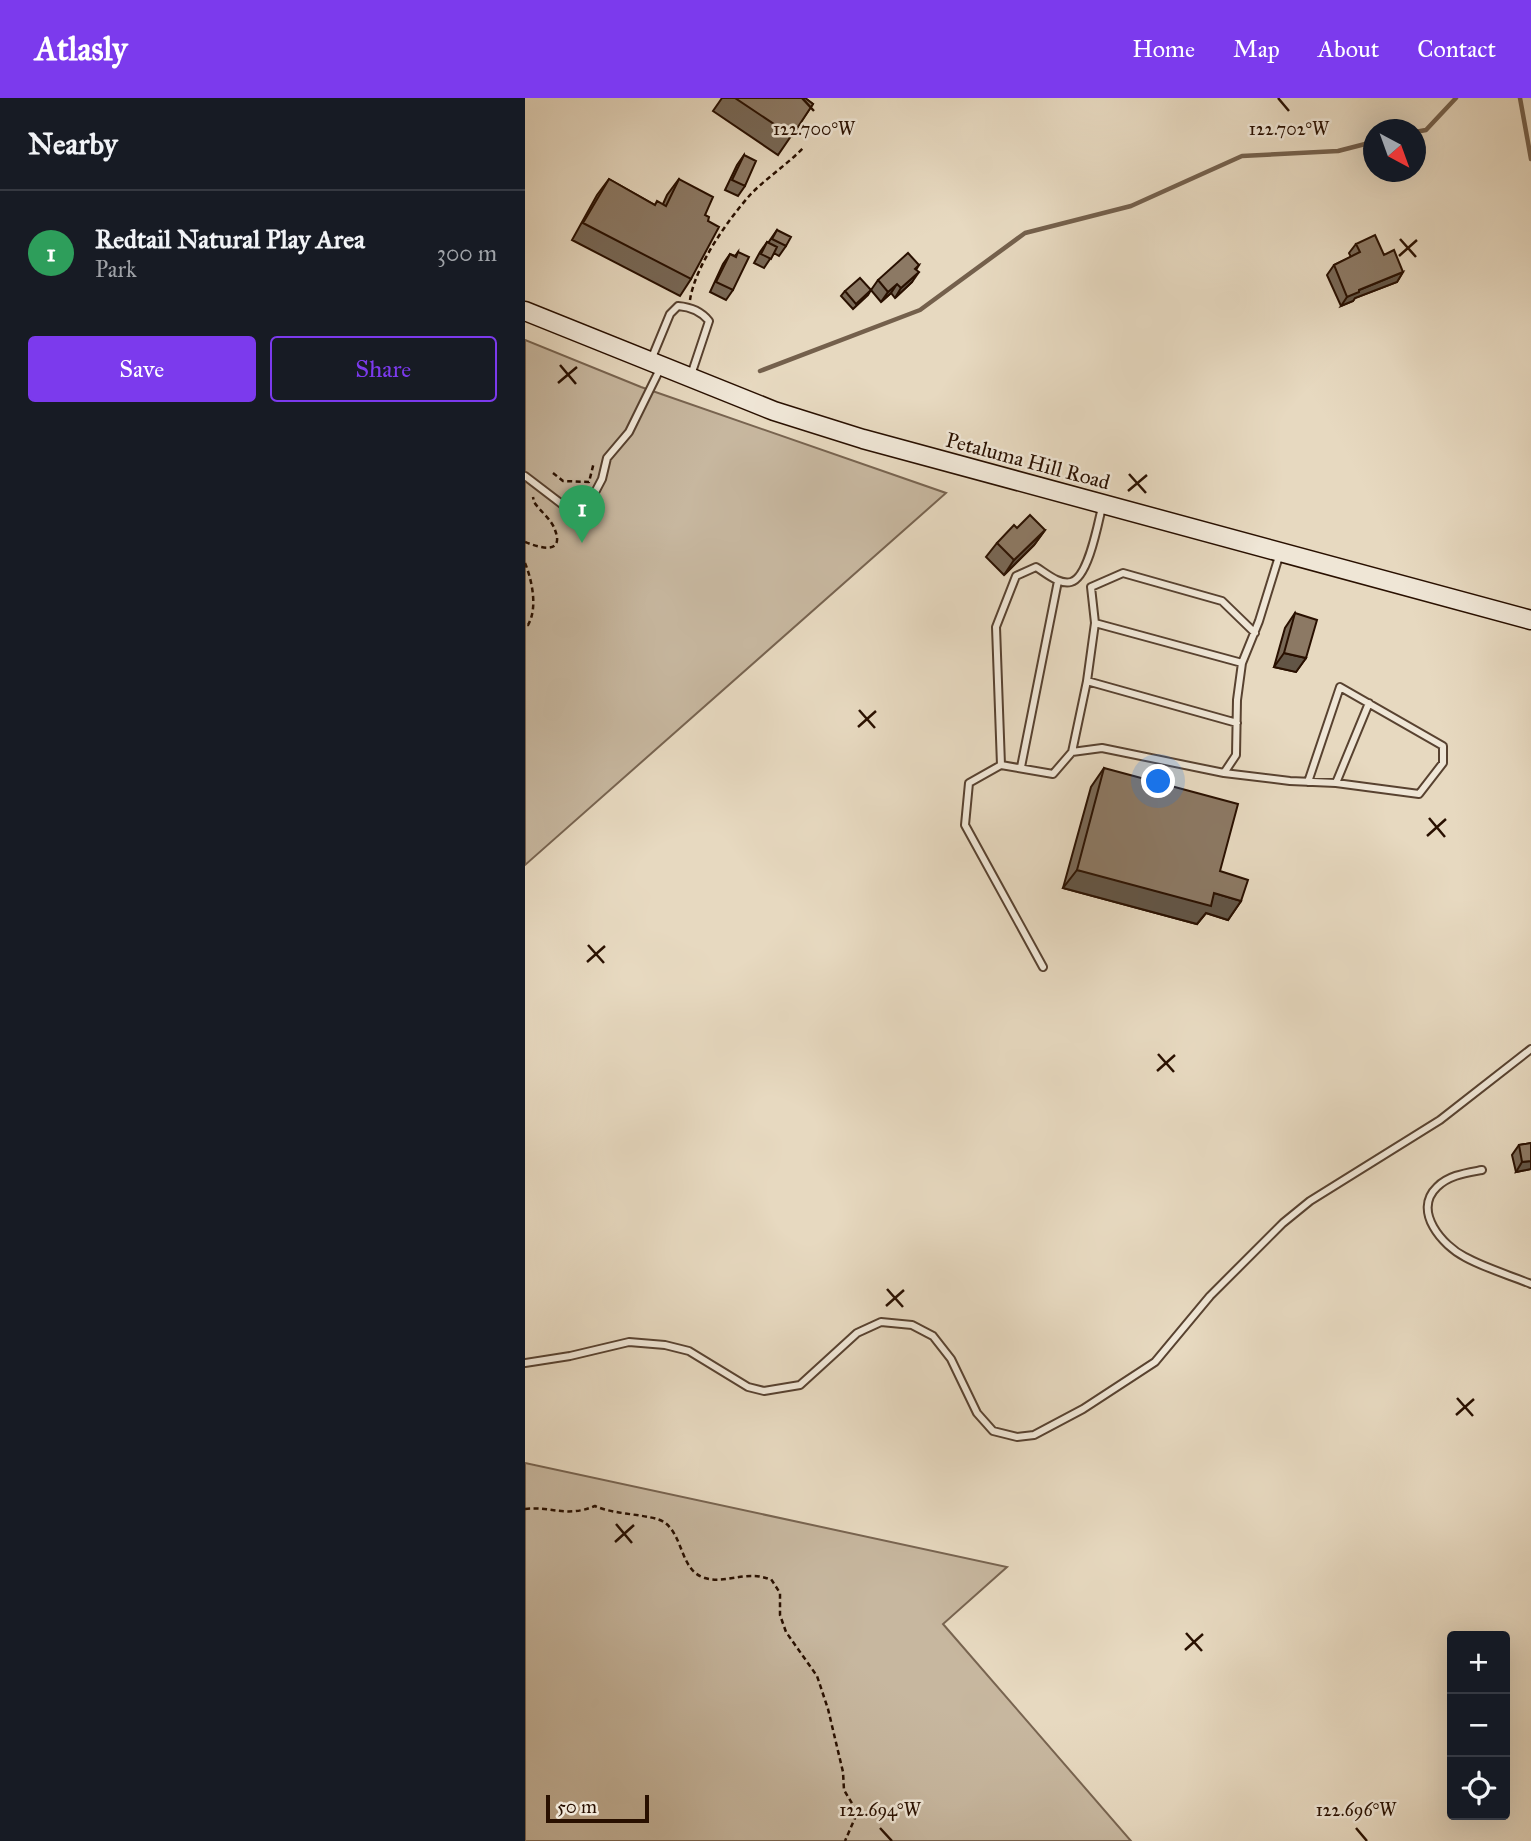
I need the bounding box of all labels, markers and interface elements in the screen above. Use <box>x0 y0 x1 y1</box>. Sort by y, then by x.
text: Atlasly <box>35 29 127 69</box>
text: Home <box>1132 34 1195 64</box>
text: Map <box>1233 34 1280 64</box>
text: About <box>1318 34 1379 64</box>
text: Contact <box>1417 34 1496 64</box>
text: 122.700°W <box>773 118 856 140</box>
text: 122.702°W <box>1249 118 1330 140</box>
north arrow <box>1363 119 1426 182</box>
text: Nearby <box>28 126 118 162</box>
text: Redtail Natural Play Area <box>95 223 365 255</box>
text: 1 <box>46 239 56 267</box>
text: 300 m <box>437 239 497 267</box>
text: Park <box>95 255 137 283</box>
button: Save <box>28 336 256 402</box>
button: Share <box>270 336 497 402</box>
street label: Petaluma Hill Road <box>943 427 1113 496</box>
pin: 1 <box>559 485 605 543</box>
your location <box>1141 764 1175 798</box>
map controls <box>1447 1631 1510 1820</box>
button: + <box>1447 1631 1510 1694</box>
button: − <box>1447 1694 1510 1757</box>
button: locate <box>1447 1757 1510 1820</box>
scale bar <box>546 1792 649 1824</box>
text: 50 m <box>557 1795 597 1818</box>
text: 122.694°W <box>839 1799 922 1821</box>
text: 122.696°W <box>1316 1799 1397 1821</box>

